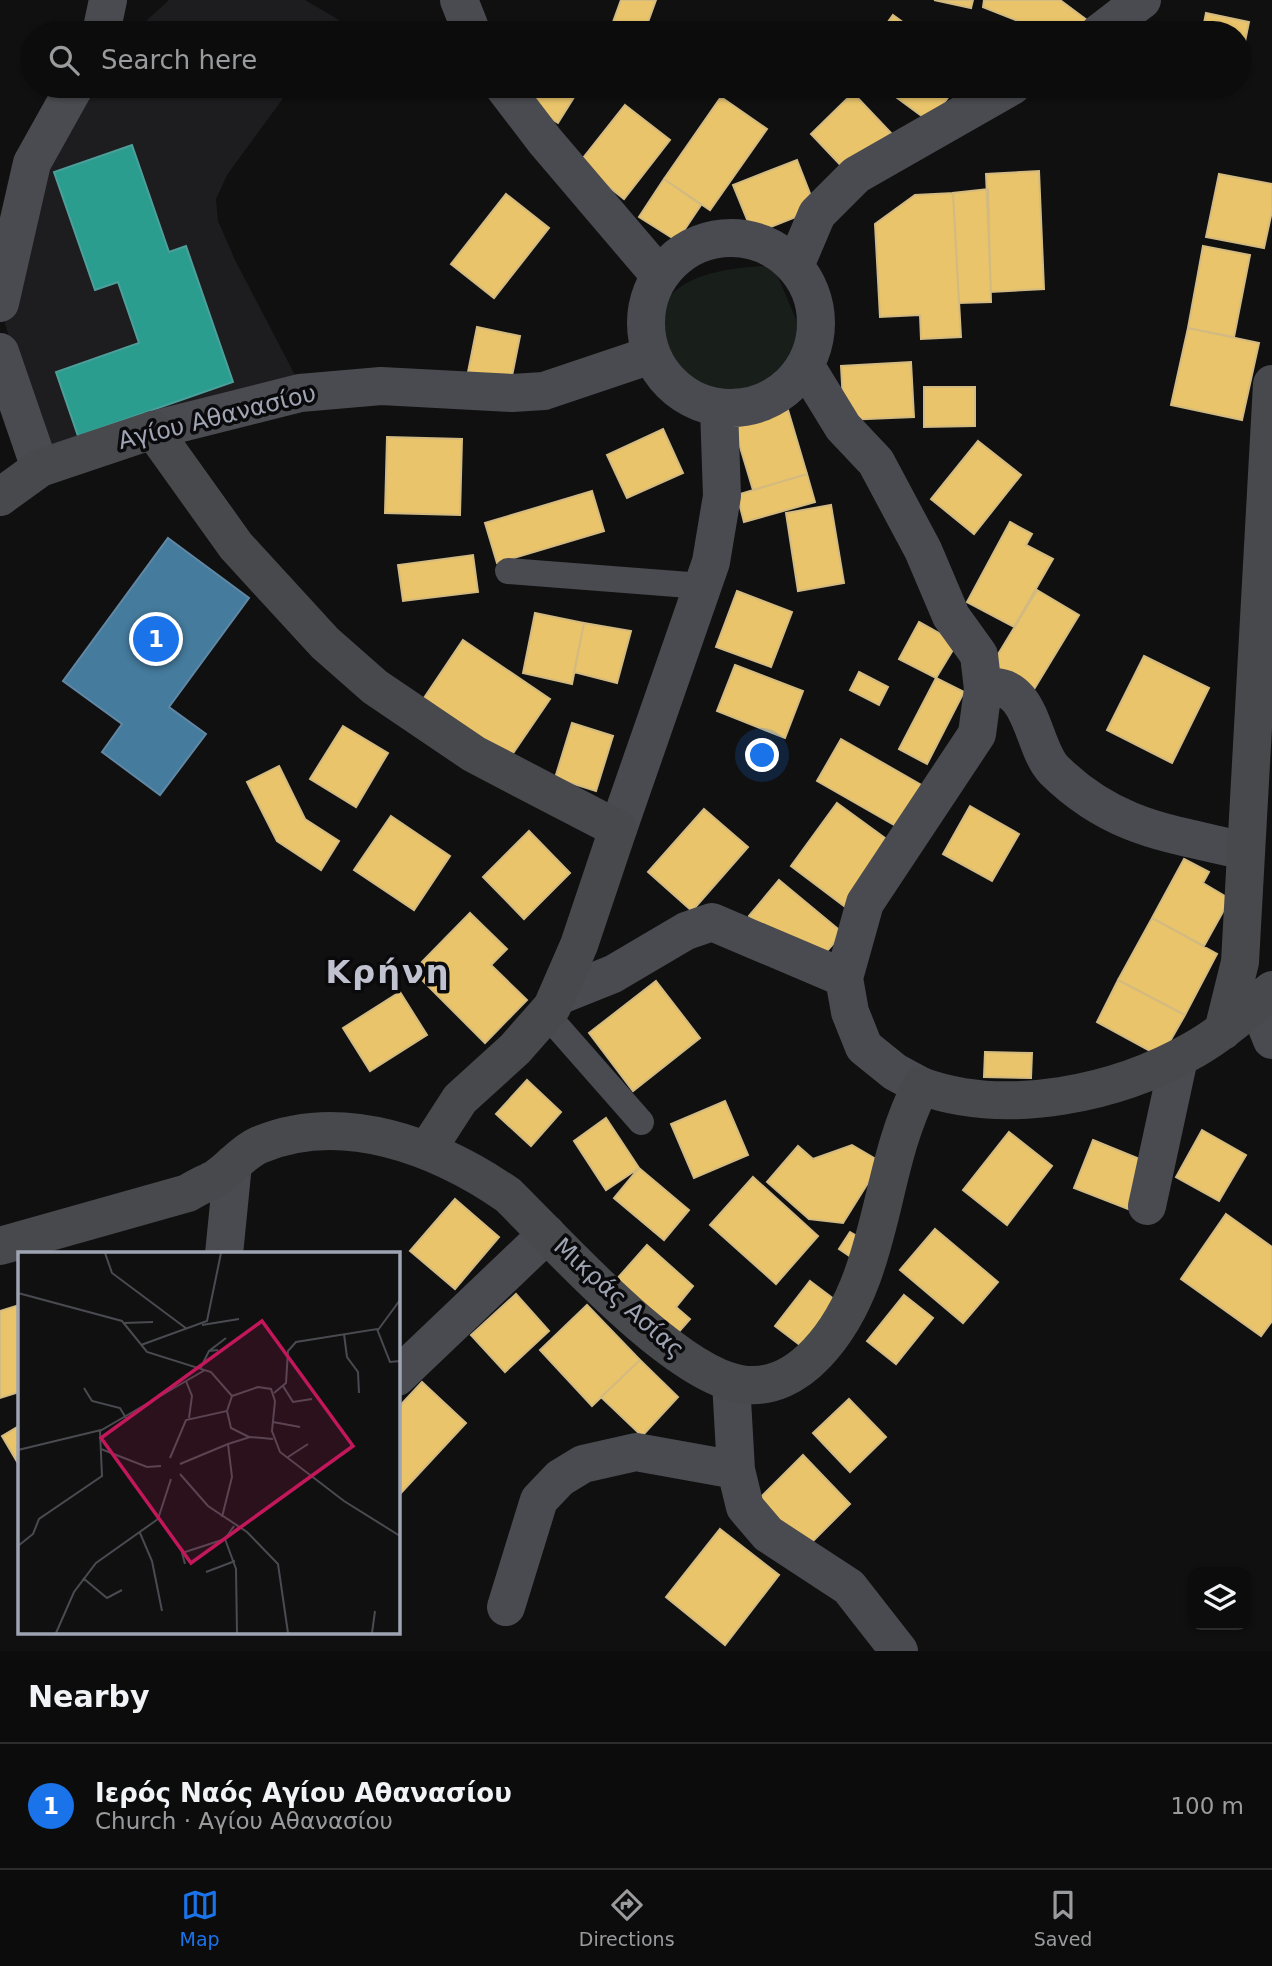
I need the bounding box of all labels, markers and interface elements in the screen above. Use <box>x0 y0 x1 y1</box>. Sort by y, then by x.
search box <box>21 21 1251 98</box>
icon: search <box>45 41 83 79</box>
text: Search here <box>101 45 257 75</box>
street label: Αγίου Αθανασίου <box>115 379 319 455</box>
pin: 1 <box>133 613 179 665</box>
your location <box>745 738 779 772</box>
district label: Κρήνη <box>325 953 451 991</box>
street label: Μικράς Ασίας <box>548 1232 690 1364</box>
inset map <box>18 1252 399 1633</box>
map controls <box>1188 1567 1251 1630</box>
button: layers <box>1188 1567 1251 1630</box>
text: Nearby <box>28 1679 150 1714</box>
text: Ιερός Ναός Αγίου Αθανασίου <box>95 1778 512 1808</box>
text: 1 <box>43 1793 59 1819</box>
text: 100 m <box>1170 1793 1244 1819</box>
text: Church · Αγίου Αθανασίου <box>95 1808 393 1834</box>
tab: Map <box>180 1886 220 1950</box>
tab: Directions <box>579 1886 675 1950</box>
tab: Saved <box>1034 1886 1092 1950</box>

